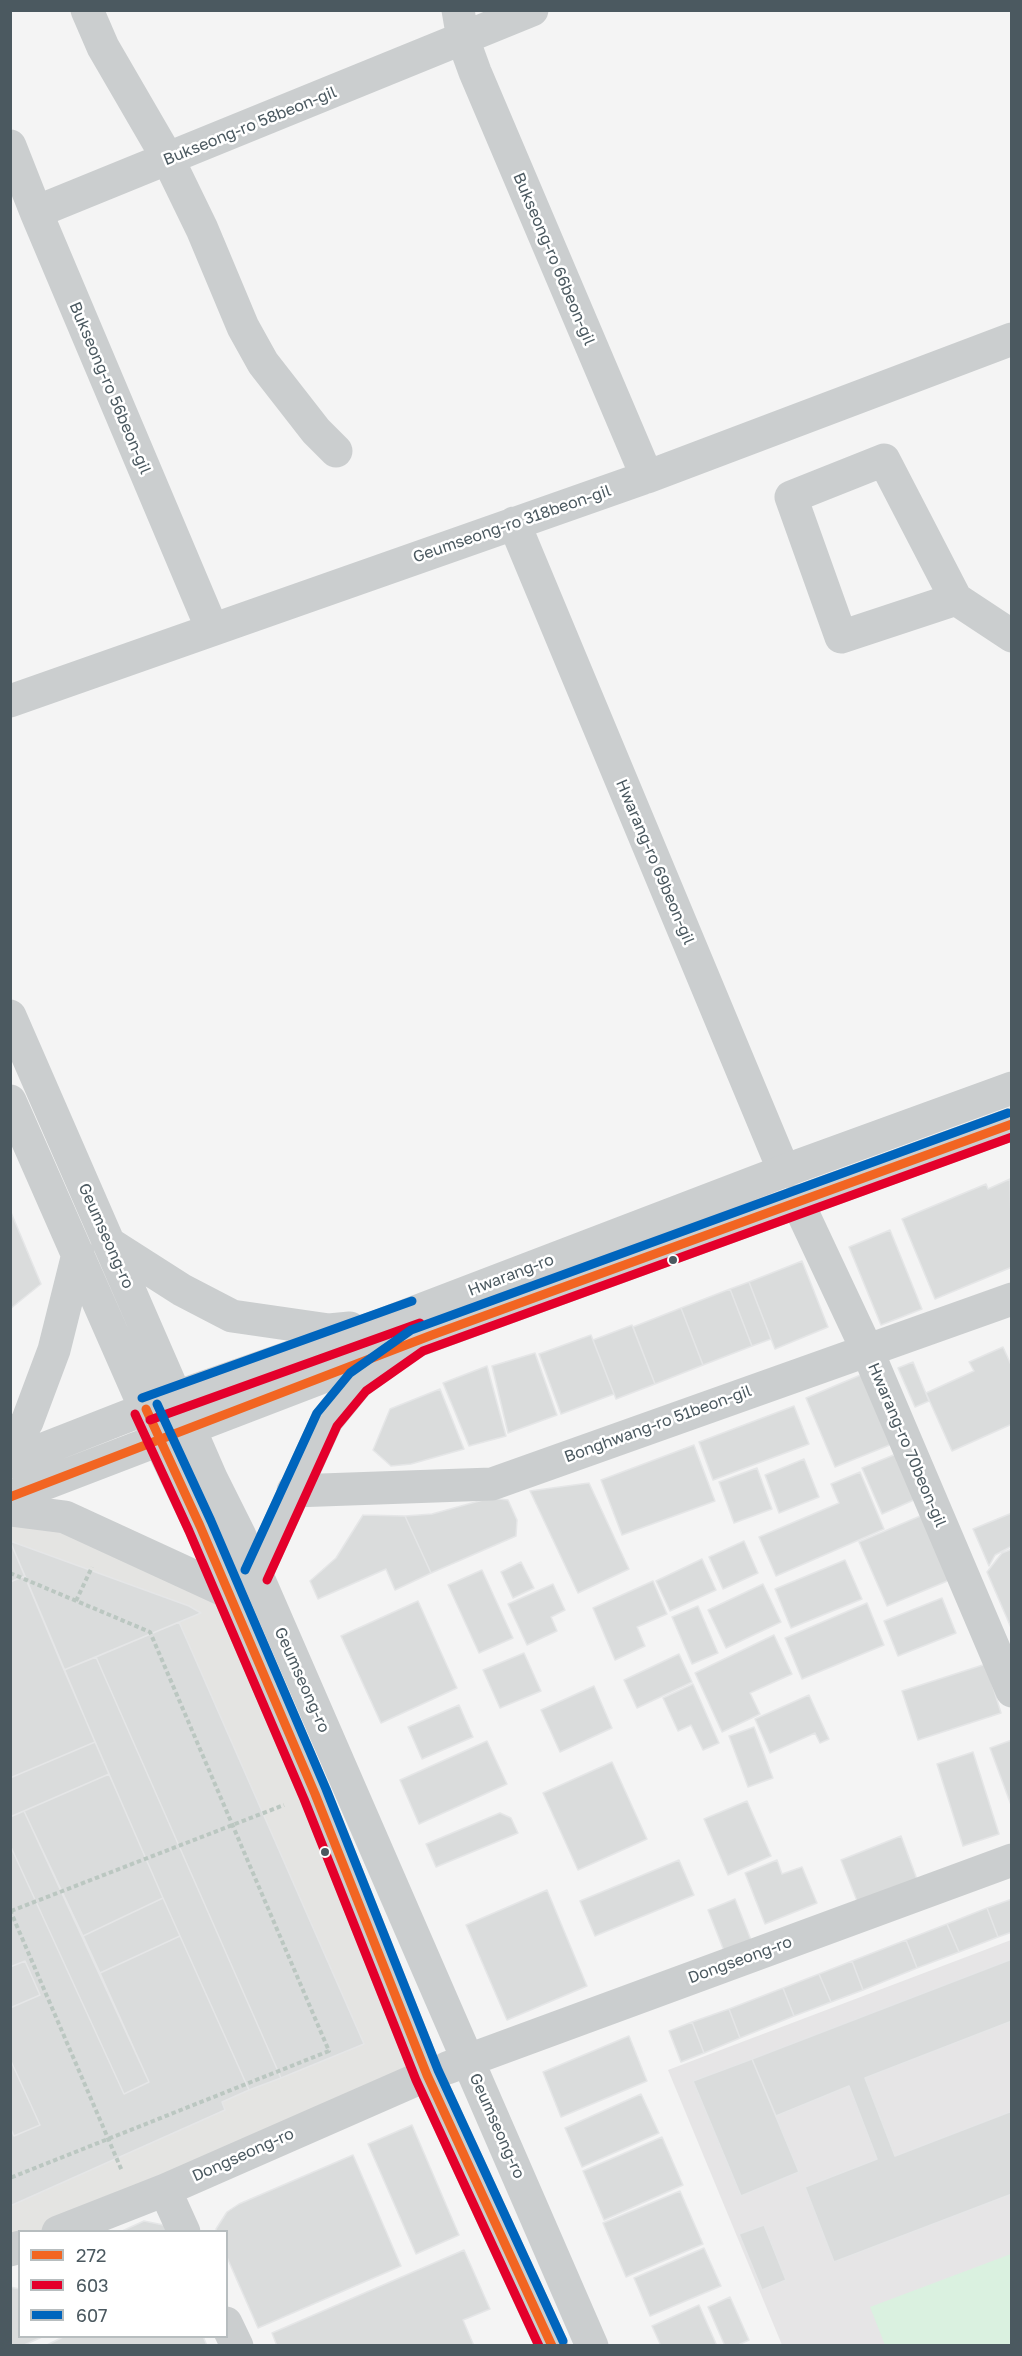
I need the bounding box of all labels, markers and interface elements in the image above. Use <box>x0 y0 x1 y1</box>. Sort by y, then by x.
street label: Bukseong-ro 58beon-gil <box>161 82 339 170</box>
street label: Bukseong-ro 66beon-gil <box>509 170 599 348</box>
street label: Bukseong-ro 56beon-gil <box>65 299 155 477</box>
street label: Geumseong-ro 318beon-gil <box>411 481 613 567</box>
street label: Hwarang-ro 69beon-gil <box>611 776 699 948</box>
street label: Geumseong-ro <box>74 1180 138 1292</box>
street label: Hwarang-ro <box>465 1250 557 1300</box>
unlabelled marker <box>667 1254 679 1266</box>
street label: Hwarang-ro 70beon-gil <box>864 1360 950 1530</box>
street label: Bonghwang-ro 51beon-gil <box>562 1381 754 1467</box>
street label: Geumseong-ro <box>270 1624 334 1736</box>
unlabelled marker <box>319 1846 331 1858</box>
street label: Dongseong-ro <box>685 1932 795 1988</box>
street label: Geumseong-ro <box>465 2070 529 2182</box>
street label: Dongseong-ro <box>189 2124 297 2186</box>
legend <box>18 2230 228 2338</box>
text: 272 <box>76 2244 106 2266</box>
text: 603 <box>76 2274 109 2296</box>
text: 607 <box>76 2304 108 2326</box>

